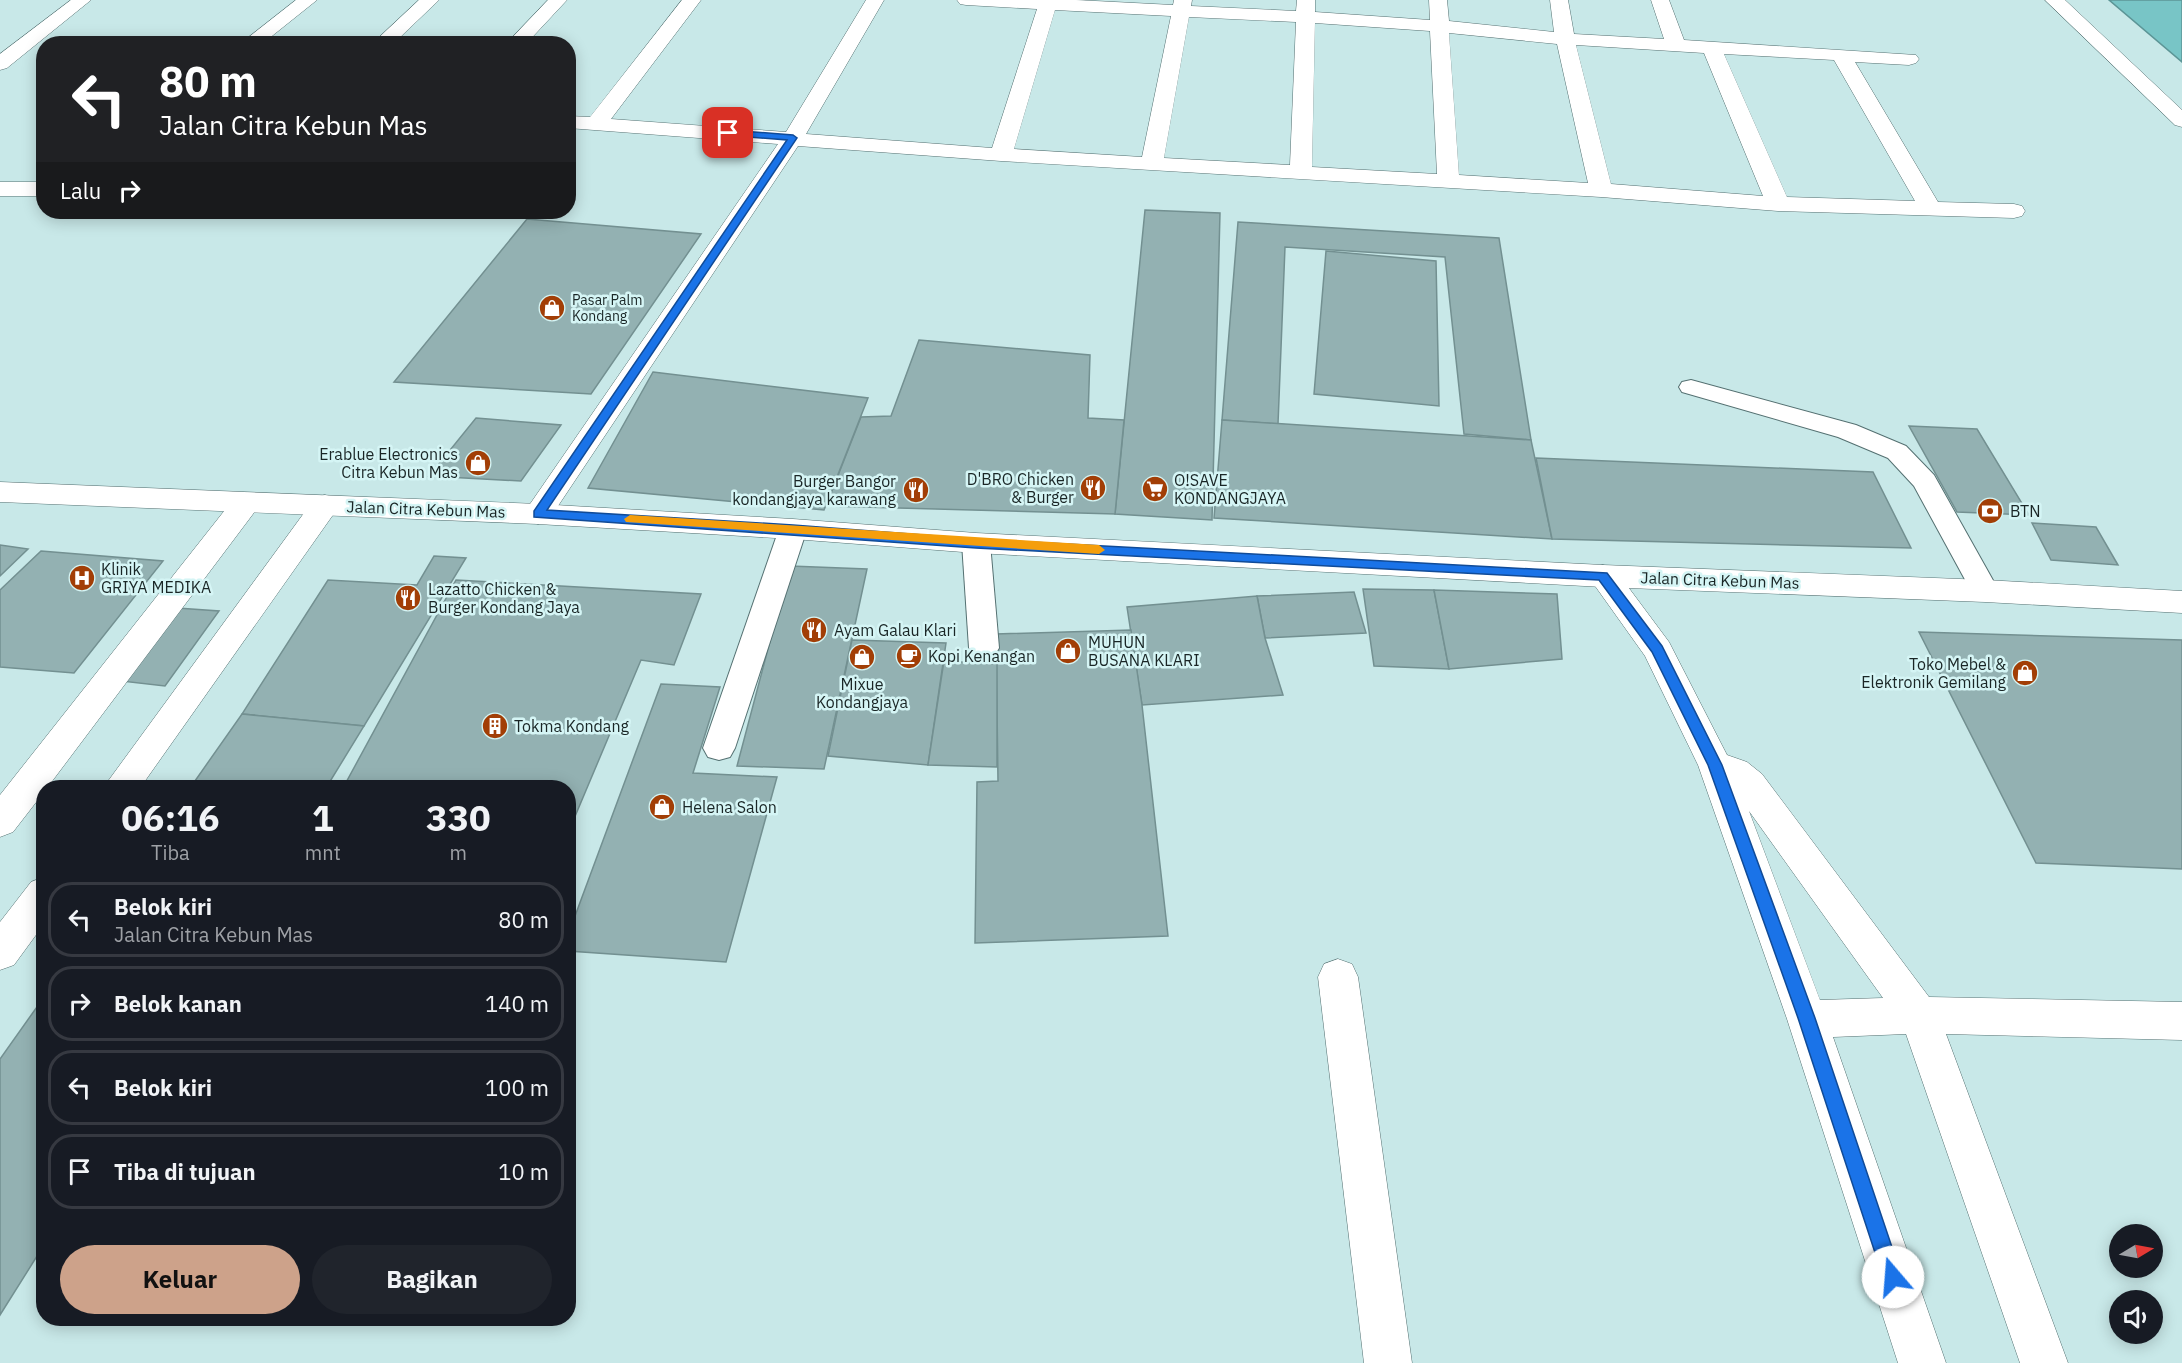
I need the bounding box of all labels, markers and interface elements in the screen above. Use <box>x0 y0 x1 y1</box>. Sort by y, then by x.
text: 80 m <box>159 54 257 109</box>
icon: left <box>60 60 138 138</box>
text: Jalan Citra Kebun Mas <box>159 107 428 142</box>
pin <box>702 107 753 158</box>
icon: arrive <box>711 116 744 149</box>
icon: right <box>113 174 146 207</box>
text: Lalu <box>60 176 101 205</box>
place label: Pasar Palm Kondang <box>572 291 642 325</box>
shop icon: Pasar Palm Kondang <box>537 293 567 323</box>
place label: Erablue Electronics Citra Kebun Mas <box>319 444 458 482</box>
shop icon: Erablue Electronics Citra Kebun Mas <box>463 448 493 478</box>
place label: D'BRO Chicken & Burger <box>967 469 1074 507</box>
place label: O!SAVE KONDANGJAYA <box>1174 470 1286 508</box>
place label: Burger Bangor kondangjaya karawang <box>732 471 897 509</box>
restaurant icon: D'BRO Chicken & Burger <box>1078 473 1108 503</box>
supermarket icon: O!SAVE KONDANGJAYA <box>1140 474 1170 504</box>
restaurant icon: Burger Bangor kondangjaya karawang <box>901 475 931 505</box>
street label: Jalan Citra Kebun Mas <box>346 496 506 522</box>
bank icon: BTN <box>1975 496 2005 526</box>
place label: BTN <box>2010 501 2041 521</box>
place label: Klinik GRIYA MEDIKA <box>101 559 211 597</box>
hospital icon: Klinik GRIYA MEDIKA <box>67 563 97 593</box>
street label: Jalan Citra Kebun Mas <box>1640 567 1800 593</box>
place label: Lazatto Chicken & Burger Kondang Jaya <box>428 579 580 617</box>
restaurant icon: Lazatto Chicken & Burger Kondang Jaya <box>393 583 423 613</box>
restaurant icon: Ayam Galau Klari <box>799 615 829 645</box>
place label: Ayam Galau Klari <box>834 620 956 640</box>
place label: MUHUN BUSANA KLARI <box>1088 632 1200 670</box>
shop icon: MUHUN BUSANA KLARI <box>1053 636 1083 666</box>
cafe icon: Kopi Kenangan <box>894 641 924 671</box>
shop icon: Mixue Kondangjaya <box>847 642 877 672</box>
place label: Kopi Kenangan <box>928 646 1035 666</box>
place label: Toko Mebel & Elektronik Gemilang <box>1861 654 2007 692</box>
shop icon: Toko Mebel & Elektronik Gemilang <box>2010 658 2040 688</box>
place label: Mixue Kondangjaya <box>816 674 908 712</box>
building icon: Tokma Kondang <box>480 711 510 741</box>
place label: Tokma Kondang <box>514 716 629 736</box>
shop icon: Helena Salon <box>647 792 677 822</box>
text: 06:16 <box>121 794 220 841</box>
text: 1 <box>312 794 334 841</box>
text: 330 <box>426 794 491 841</box>
place label: Helena Salon <box>682 797 777 817</box>
text: Tiba <box>151 839 190 866</box>
text: mnt <box>305 839 341 866</box>
text: m <box>450 839 467 866</box>
text: Belok kiri <box>114 892 212 921</box>
icon: left <box>63 903 96 936</box>
text: 80 m <box>498 905 549 934</box>
text: Jalan Citra Kebun Mas <box>114 921 313 948</box>
icon: right <box>63 987 96 1020</box>
text: Belok kanan <box>114 989 242 1018</box>
text: 140 m <box>485 989 549 1018</box>
icon: left <box>63 1071 96 1104</box>
text: Belok kiri <box>114 1073 212 1102</box>
text: 100 m <box>485 1073 549 1102</box>
icon: arrive <box>63 1155 96 1188</box>
text: Tiba di tujuan <box>114 1157 256 1186</box>
text: 10 m <box>498 1157 549 1186</box>
north arrow <box>2109 1224 2163 1278</box>
map controls <box>2109 1224 2163 1344</box>
button: Keluar <box>60 1245 300 1314</box>
button: Bagikan <box>312 1245 552 1314</box>
position arrow <box>1861 1245 1925 1309</box>
button: sound <box>2109 1290 2163 1344</box>

